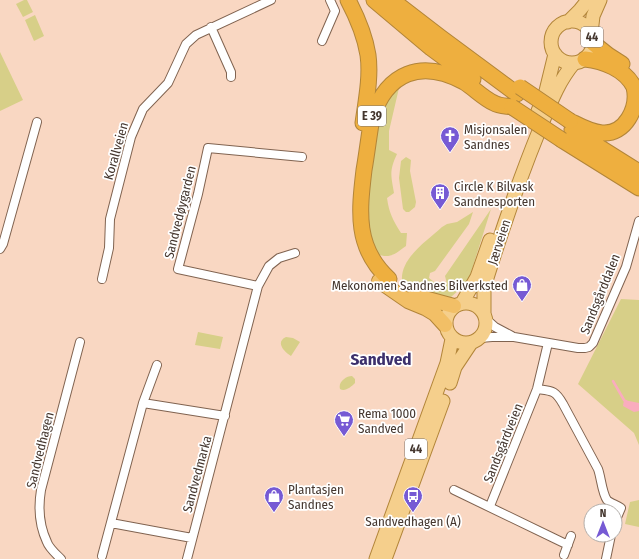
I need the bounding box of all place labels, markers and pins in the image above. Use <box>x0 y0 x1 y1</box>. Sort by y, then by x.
place label: Misjonsalen Sandnes <box>464 122 527 152</box>
church icon: Misjonsalen Sandnes <box>439 125 461 153</box>
place label: Circle K Bilvask Sandnesporten <box>454 179 535 209</box>
building icon: Circle K Bilvask Sandnesporten <box>429 182 451 210</box>
shop icon: Mekonomen Sandnes Bilverksted <box>511 274 533 302</box>
place label: Mekonomen Sandnes Bilverksted <box>332 278 508 293</box>
place label: Rema 1000 Sandved <box>358 406 416 436</box>
supermarket icon: Rema 1000 Sandved <box>333 409 355 437</box>
place label: Plantasjen Sandnes <box>288 482 344 512</box>
shop icon: Plantasjen Sandnes <box>263 485 285 513</box>
bus stop icon: Sandvedhagen (A) <box>402 485 424 513</box>
place label: Sandvedhagen (A) <box>365 514 461 529</box>

